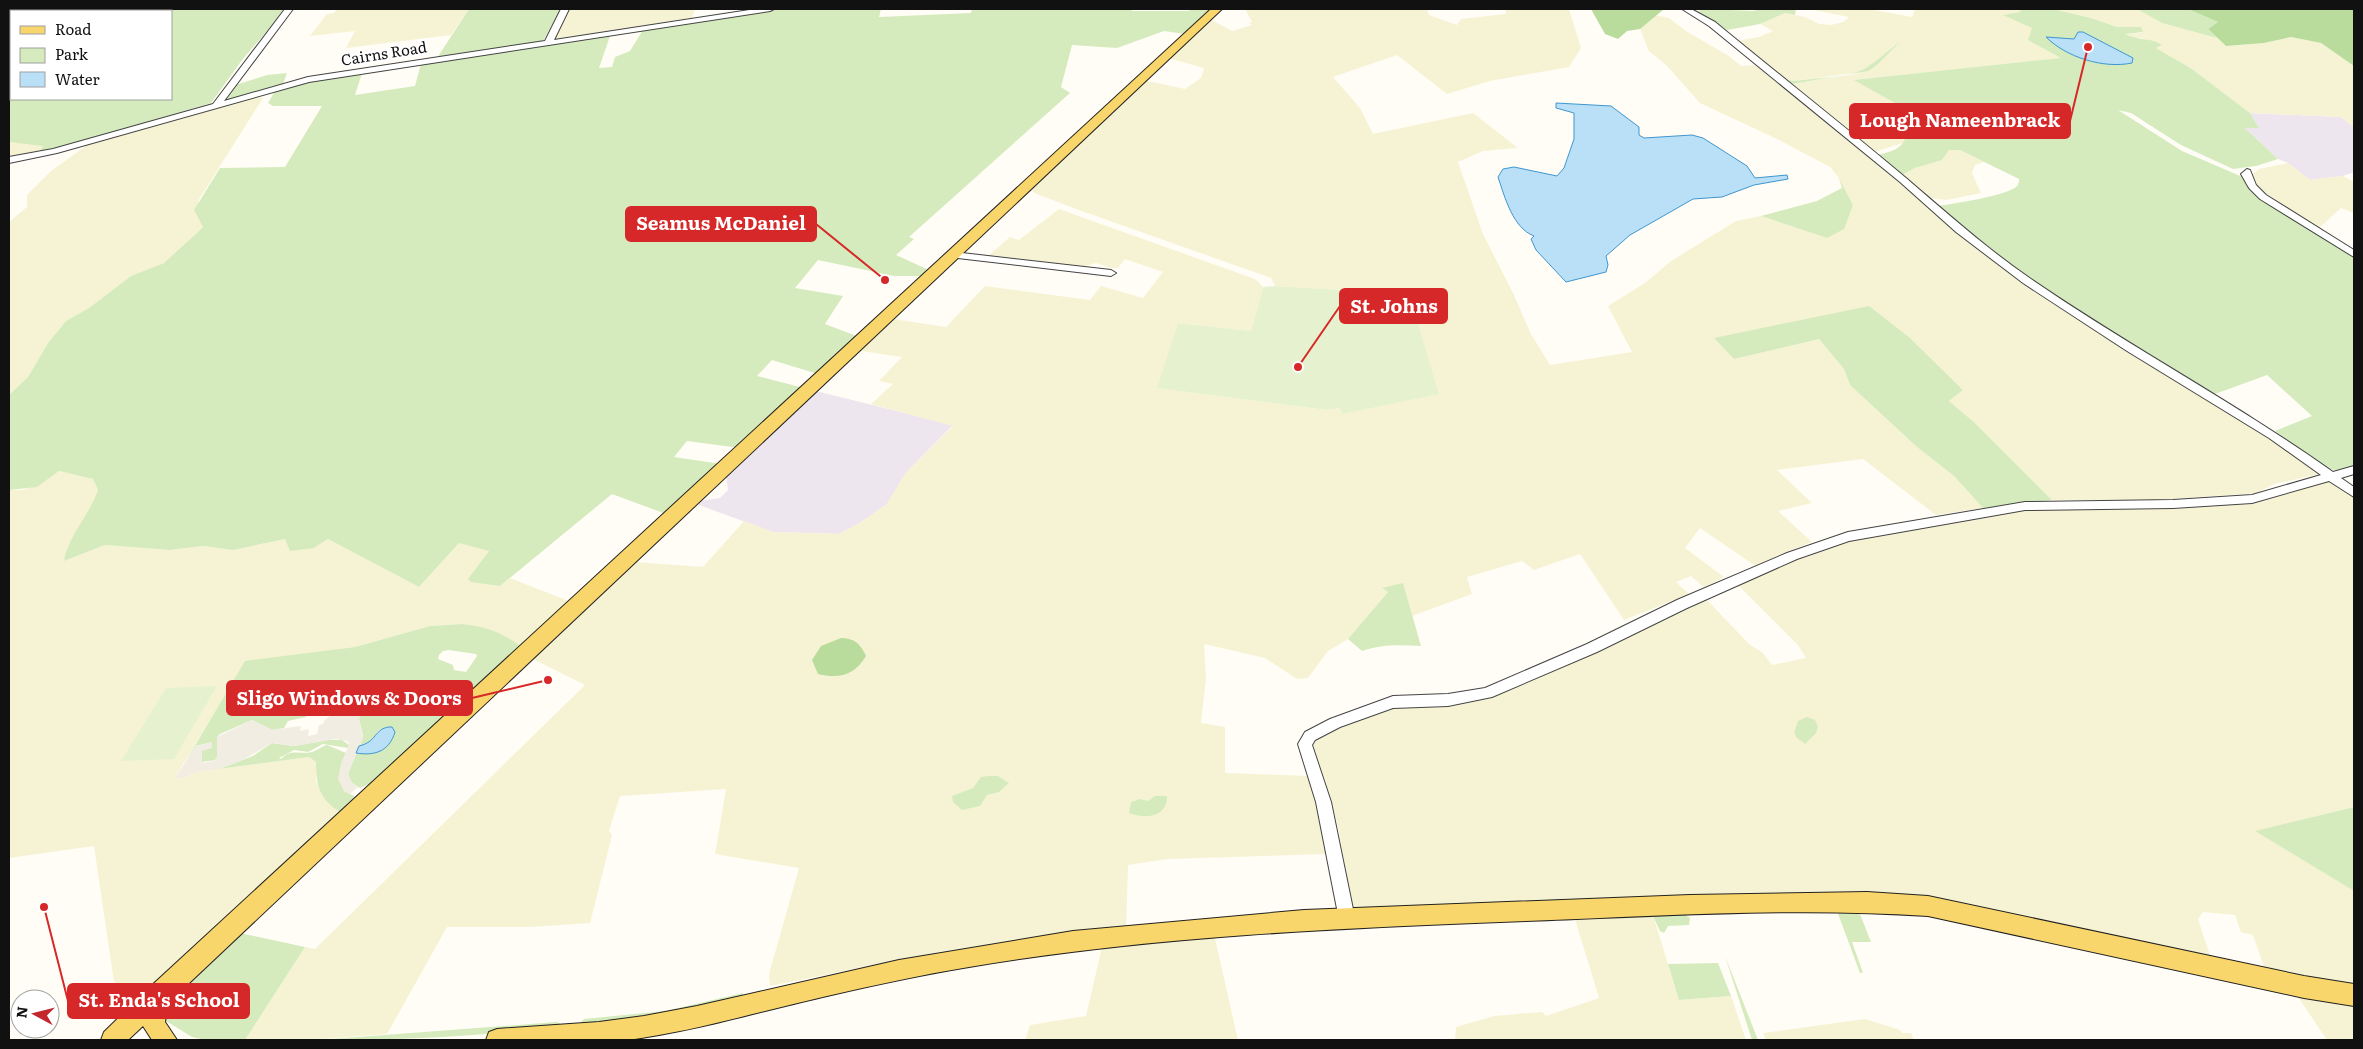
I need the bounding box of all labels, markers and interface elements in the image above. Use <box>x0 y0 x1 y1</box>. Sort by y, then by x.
legend <box>10 10 172 100</box>
text: Road <box>55 17 91 40</box>
street label: Cairns Road <box>339 34 428 71</box>
text: Park <box>55 42 89 65</box>
text: Water <box>55 67 100 90</box>
callout: Lough Nameenbrack <box>1850 104 2070 138</box>
text: Lough Nameenbrack <box>1860 105 2060 133</box>
callout: Seamus McDaniel <box>626 207 816 241</box>
text: Seamus McDaniel <box>636 208 806 236</box>
callout: St. Johns <box>1340 289 1447 323</box>
text: St. Johns <box>1350 291 1438 319</box>
callout: Sligo Windows & Doors <box>227 681 472 715</box>
text: Sligo Windows & Doors <box>236 683 462 711</box>
callout: St. Enda's School <box>68 984 249 1018</box>
text: St. Enda's School <box>78 985 240 1013</box>
north arrow <box>10 989 60 1039</box>
text: N <box>10 1005 32 1019</box>

